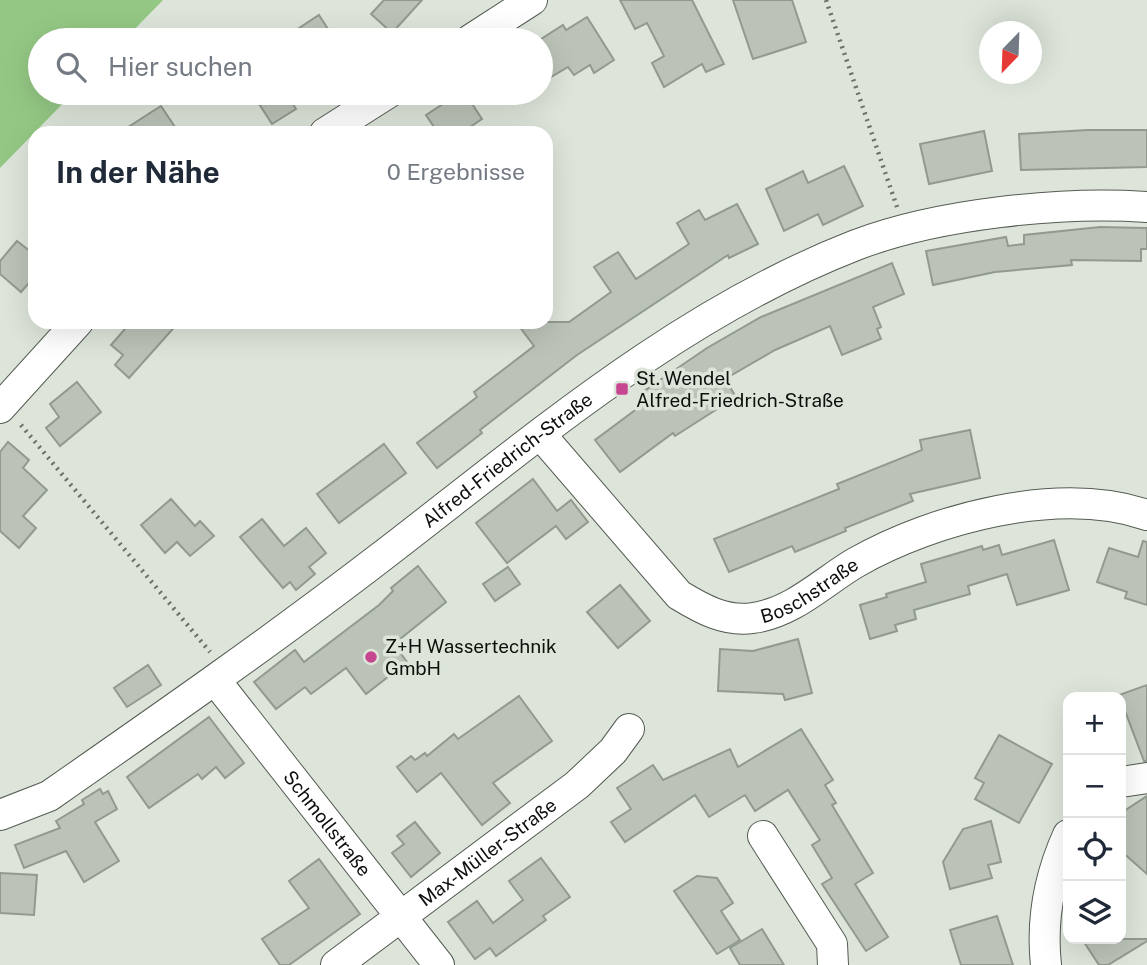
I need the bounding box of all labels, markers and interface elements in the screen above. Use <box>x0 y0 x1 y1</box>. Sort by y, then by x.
north arrow <box>979 21 1042 84</box>
search box <box>28 28 553 105</box>
icon: search <box>52 48 90 86</box>
text: Hier suchen <box>108 51 253 82</box>
text: In der Nähe <box>56 154 220 190</box>
text: 0 Ergebnisse <box>387 158 525 185</box>
place label: St. Wendel Alfred-Friedrich-Straße <box>636 367 844 411</box>
marker: St. Wendel Alfred-Friedrich-Straße <box>614 381 630 397</box>
street label: Alfred-Friedrich-Straße <box>418 388 596 532</box>
street label: Boschstraße <box>758 553 862 627</box>
place label: Z+H Wassertechnik GmbH <box>385 635 557 679</box>
marker: Z+H Wassertechnik GmbH <box>363 649 379 665</box>
map controls <box>1063 692 1126 944</box>
button: + <box>1063 692 1126 755</box>
button: − <box>1063 755 1126 818</box>
street label: Schmollstraße <box>279 766 376 880</box>
street label: Max-Müller-Straße <box>414 793 561 910</box>
button: locate <box>1063 818 1126 881</box>
button: layers <box>1063 881 1126 944</box>

